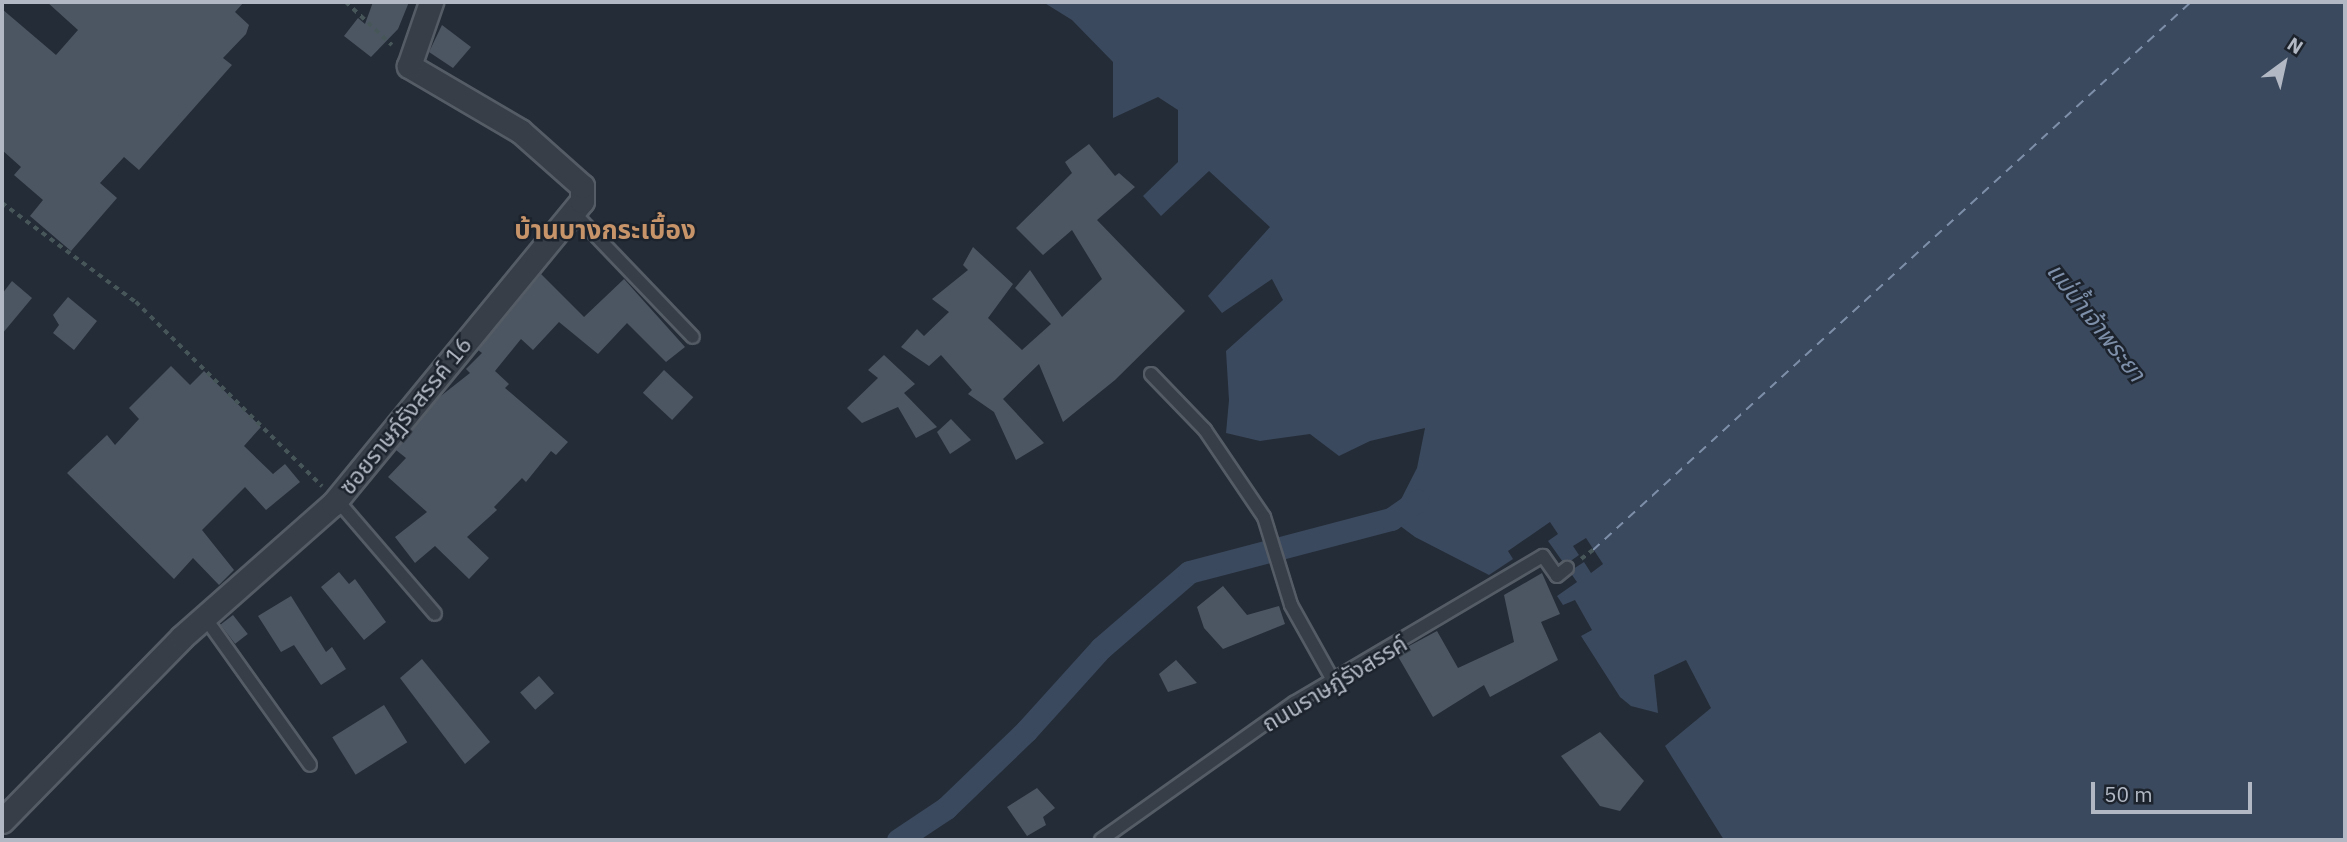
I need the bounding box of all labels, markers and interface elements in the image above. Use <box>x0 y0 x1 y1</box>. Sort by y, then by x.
north arrow <box>2249 28 2319 98</box>
text: N <box>2283 32 2308 59</box>
district label: บ้านบางกระเบื้อง <box>514 214 696 246</box>
water label: แม่น้ำเจ้าพระยา <box>2041 257 2151 387</box>
street label: ซอยราษฎ์รังสรรค์ 16 <box>333 330 477 500</box>
street label: ถนนราษฎ์รังสรรค์ <box>1256 629 1412 737</box>
scale bar <box>2095 768 2256 812</box>
text: 50 m <box>2104 780 2153 808</box>

